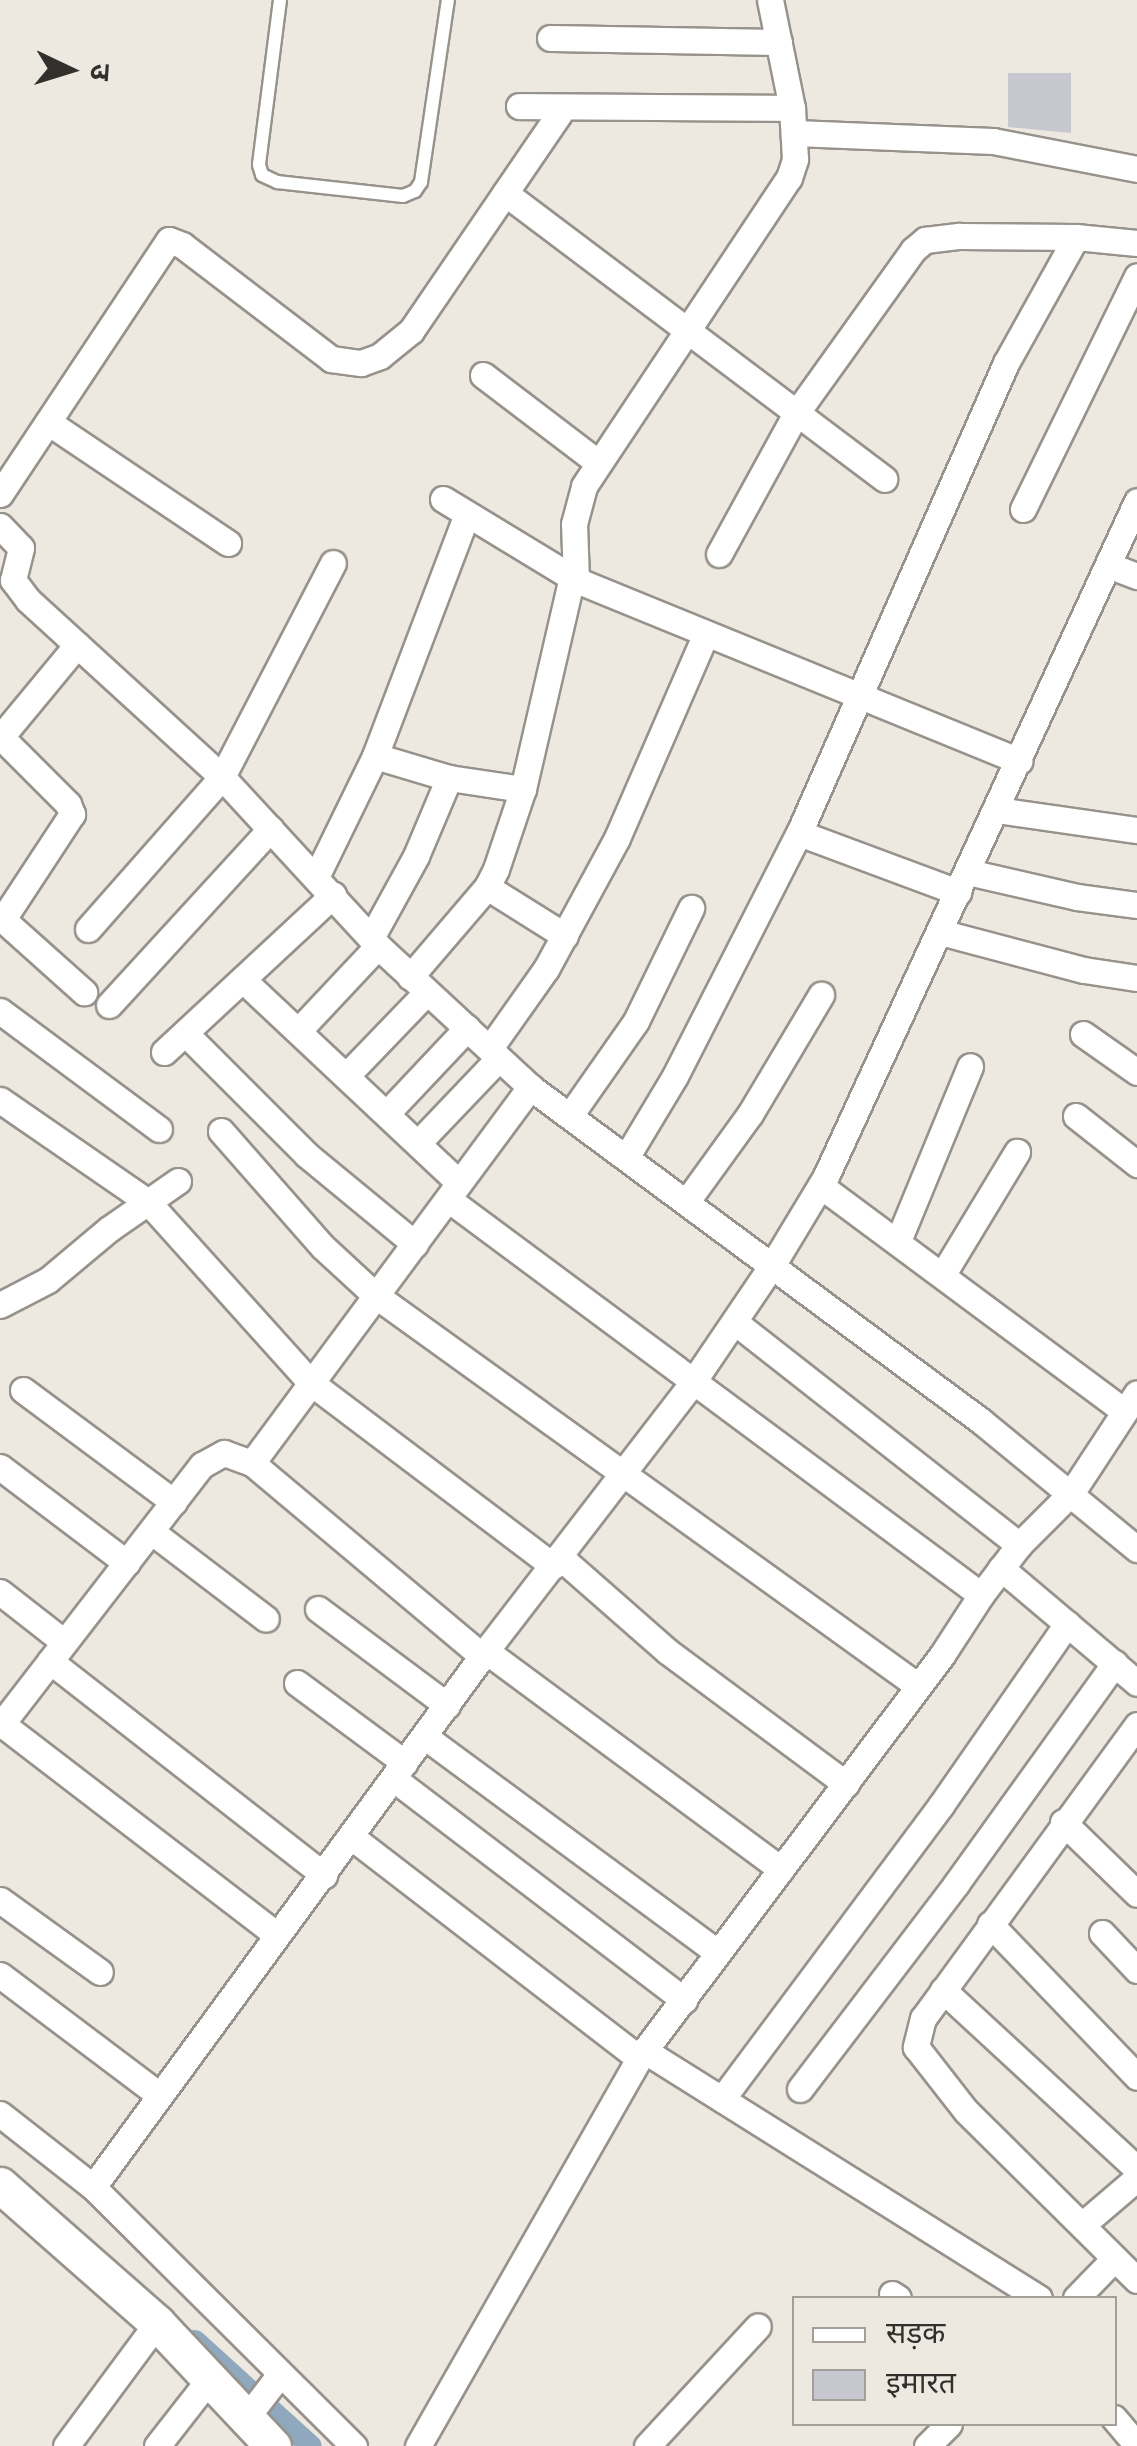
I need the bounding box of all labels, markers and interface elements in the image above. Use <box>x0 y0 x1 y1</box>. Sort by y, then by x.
north arrow <box>20 20 120 120</box>
text: उ <box>83 63 117 81</box>
legend <box>792 2296 1117 2426</box>
text: सड़क <box>886 2315 945 2351</box>
text: इमारत <box>886 2365 956 2401</box>

